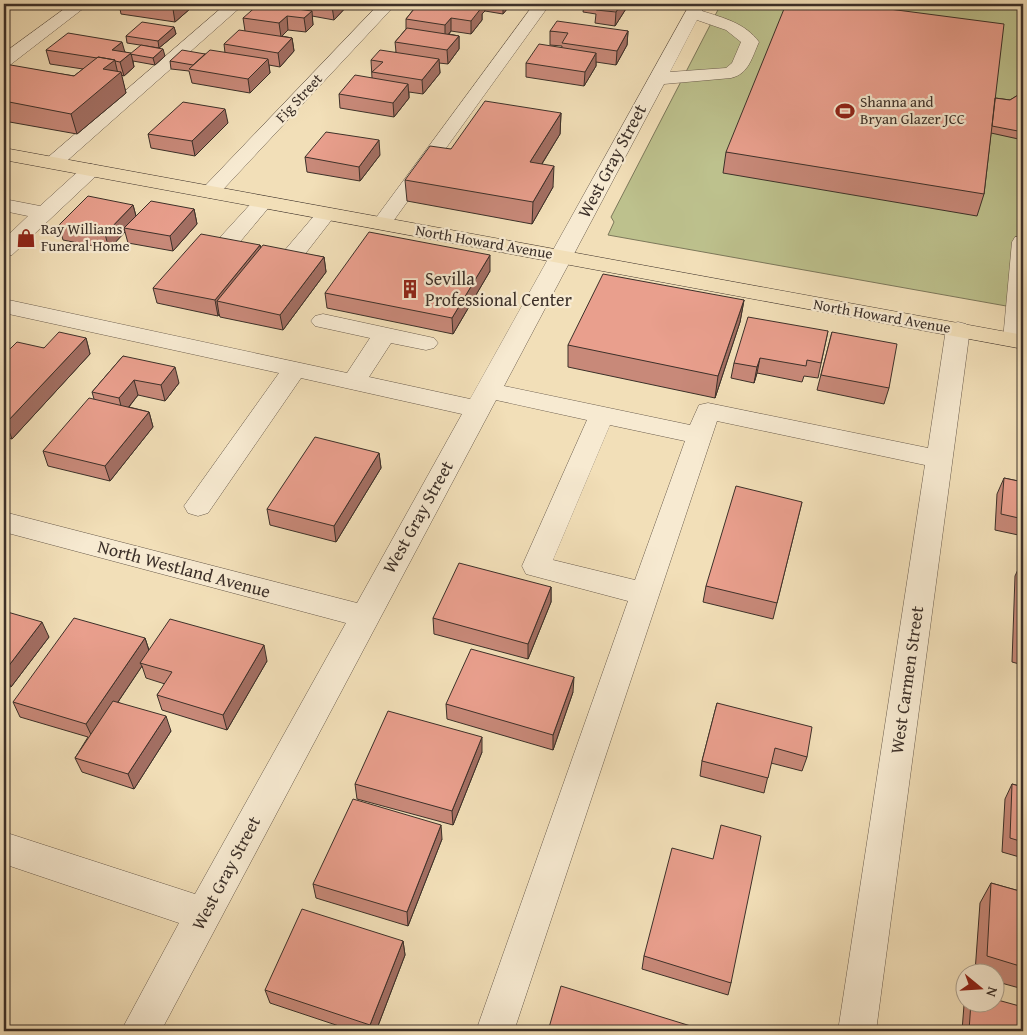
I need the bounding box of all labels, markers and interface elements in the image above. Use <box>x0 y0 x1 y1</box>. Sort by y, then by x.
street label: Fig Street <box>270 68 327 127</box>
place label: Shanna and Bryan Glazer JCC <box>860 91 965 129</box>
street label: West Gray Street <box>570 99 653 222</box>
sports icon: Shanna and Bryan Glazer JCC <box>834 100 856 122</box>
place label: Ray Williams Funeral Home <box>41 218 129 256</box>
street label: North Howard Avenue <box>414 219 554 264</box>
shop icon: Ray Williams Funeral Home <box>15 227 37 249</box>
place label: Sevilla Professional Center <box>425 265 573 313</box>
building icon: Sevilla Professional Center <box>399 278 421 300</box>
street label: North Howard Avenue <box>812 293 952 338</box>
street label: West Gray Street <box>375 455 460 578</box>
street label: North Westland Avenue <box>95 532 274 605</box>
street label: West Carmen Street <box>883 604 930 756</box>
street label: West Gray Street <box>184 811 267 934</box>
north arrow <box>954 962 1004 1012</box>
text: N <box>981 984 1003 1000</box>

